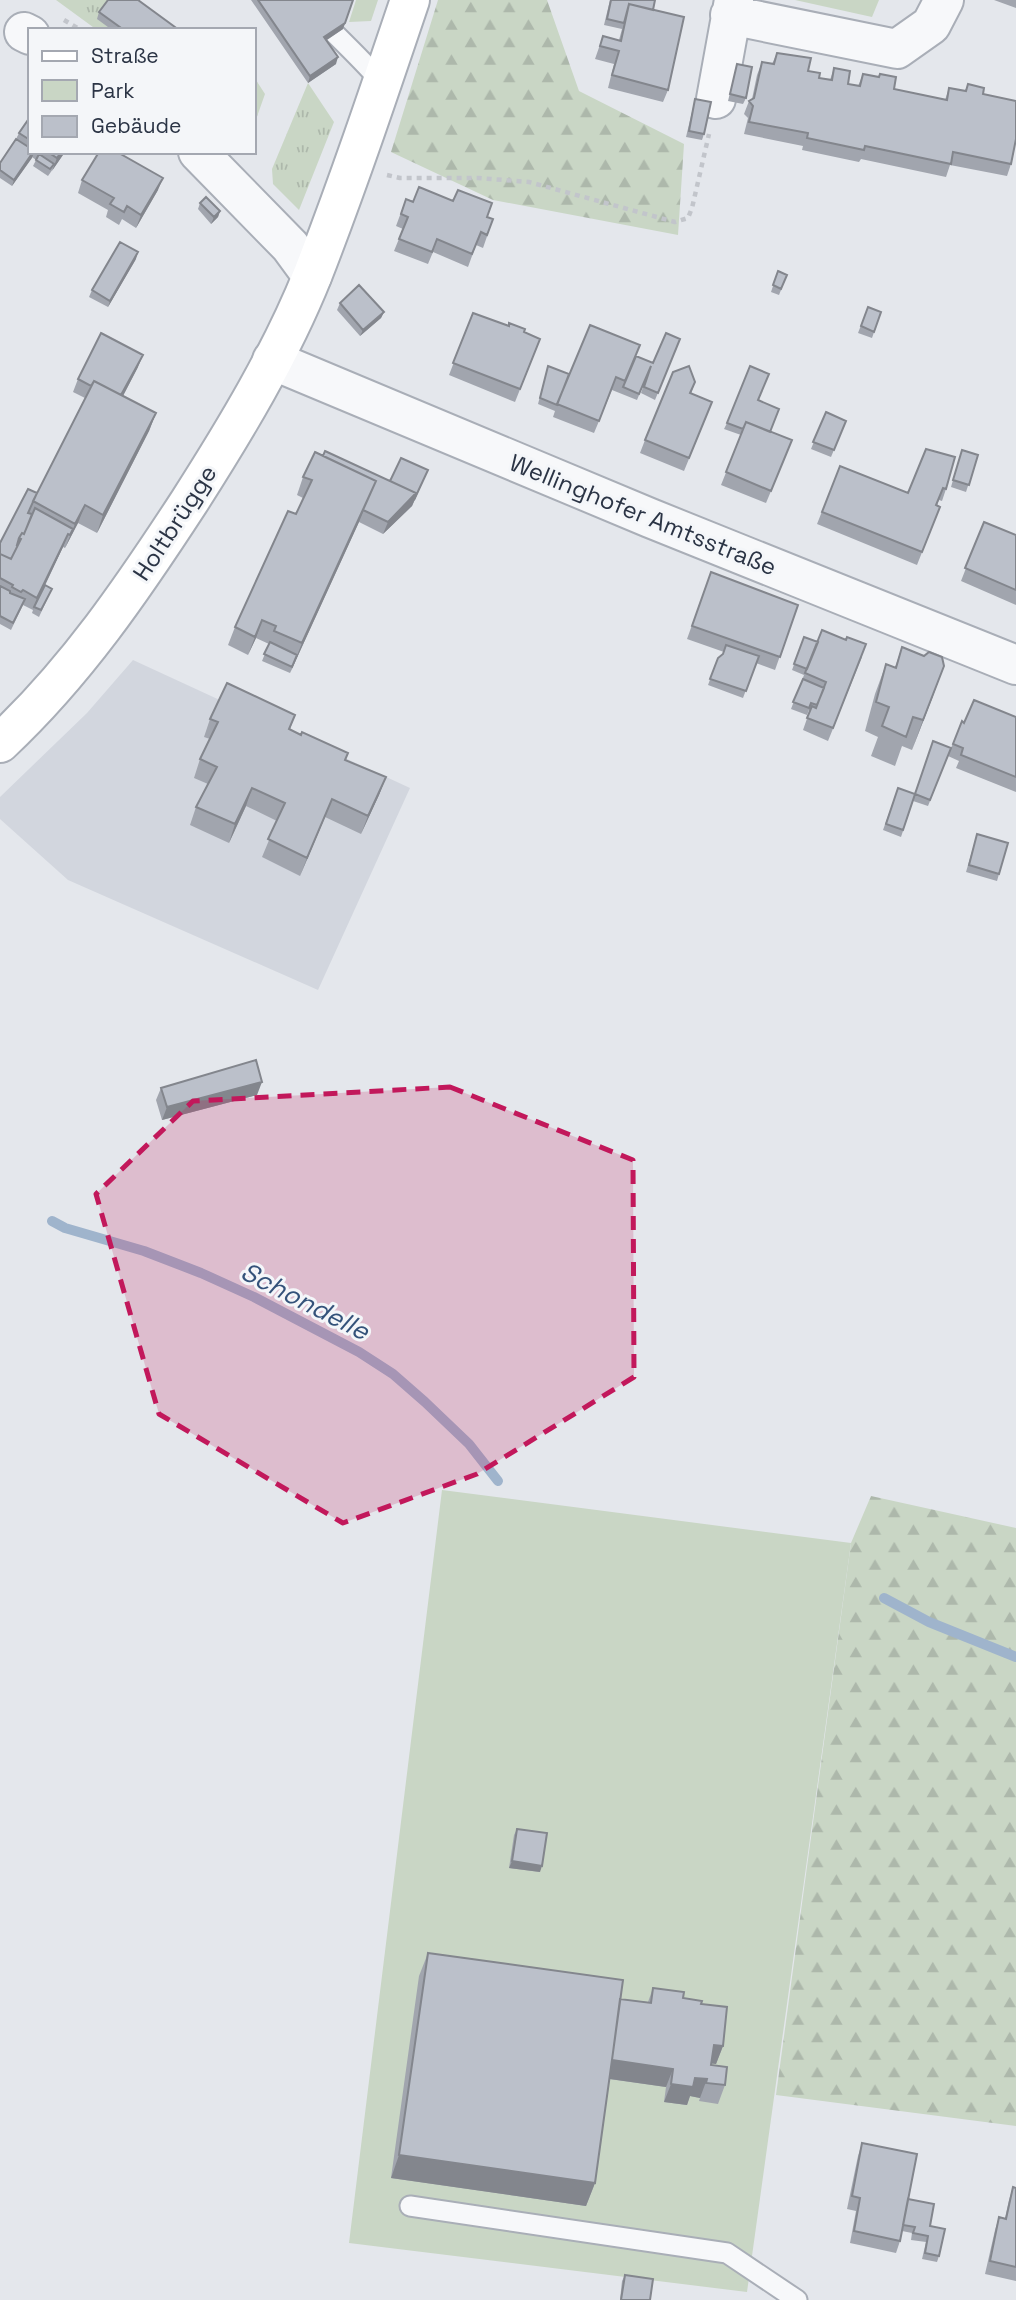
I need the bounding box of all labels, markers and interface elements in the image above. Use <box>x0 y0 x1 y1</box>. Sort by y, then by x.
legend <box>28 28 256 154</box>
text: Straße <box>91 42 159 69</box>
text: Park <box>91 77 135 104</box>
text: Gebäude <box>91 112 181 139</box>
street label: Wellinghofer Amtsstraße <box>505 447 781 582</box>
street label: Holtbrügge <box>126 459 223 586</box>
water label: Schondelle <box>235 1254 376 1349</box>

